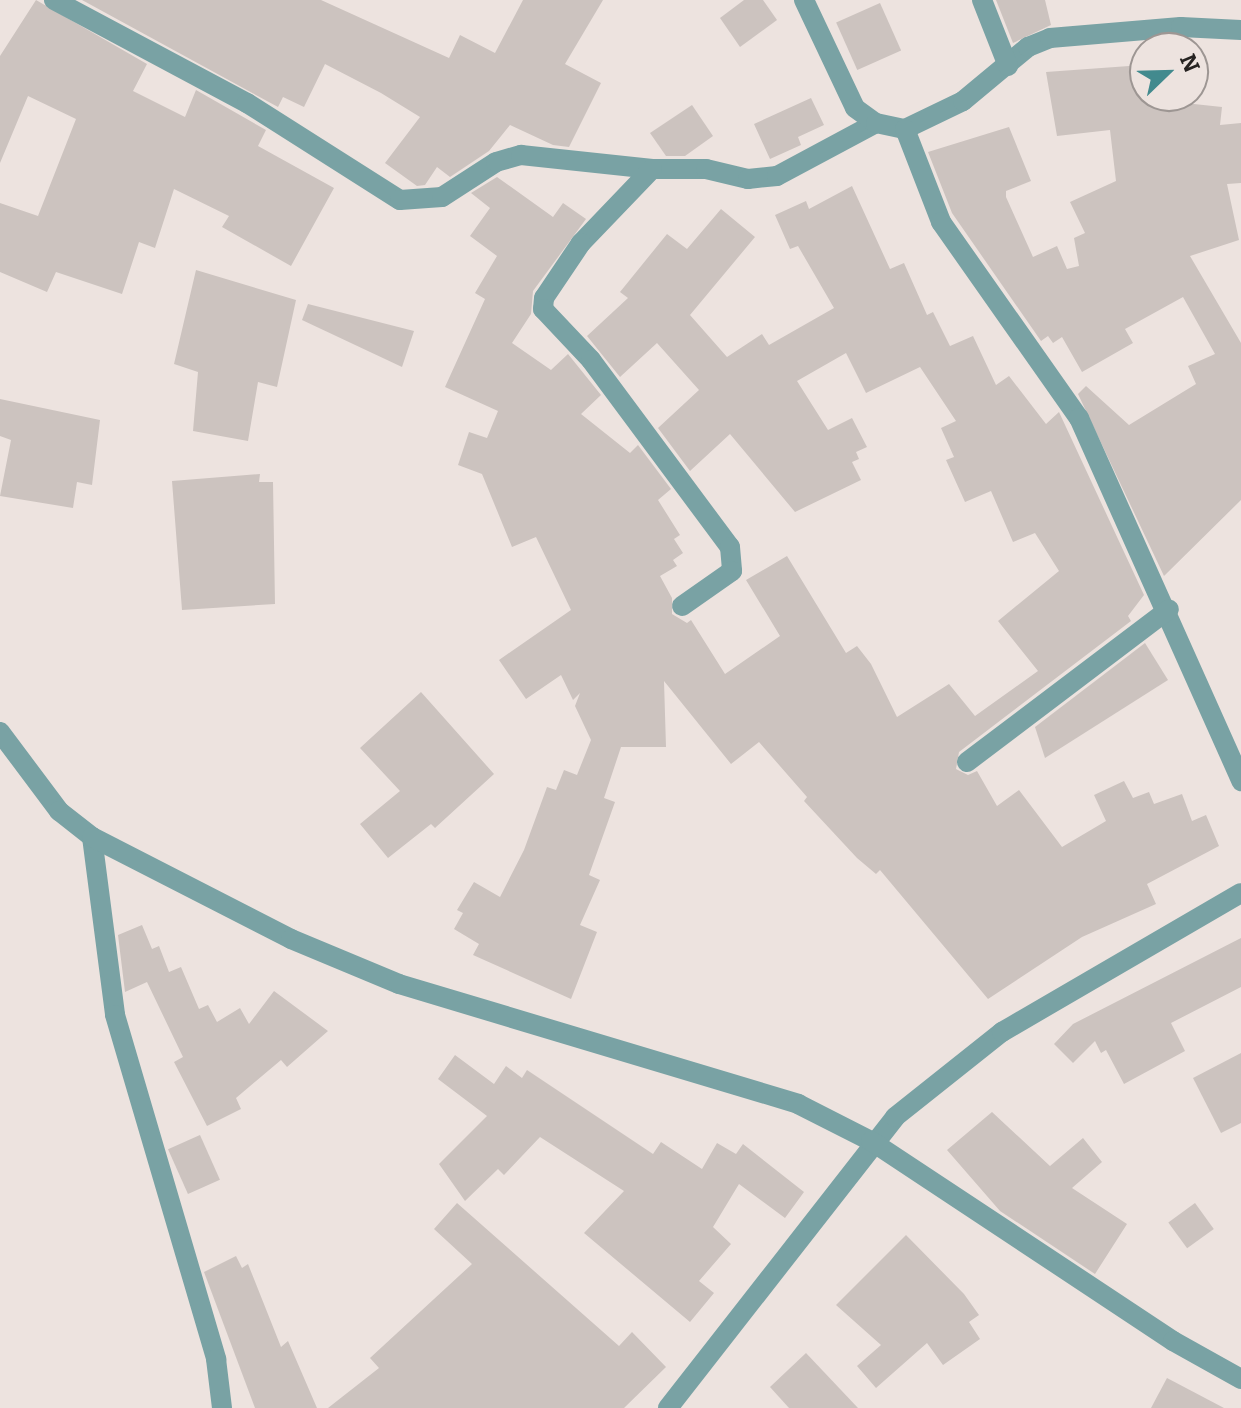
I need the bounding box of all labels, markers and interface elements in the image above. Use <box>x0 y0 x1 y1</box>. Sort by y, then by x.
north arrow <box>1129 32 1209 112</box>
text: N <box>1174 50 1205 76</box>

